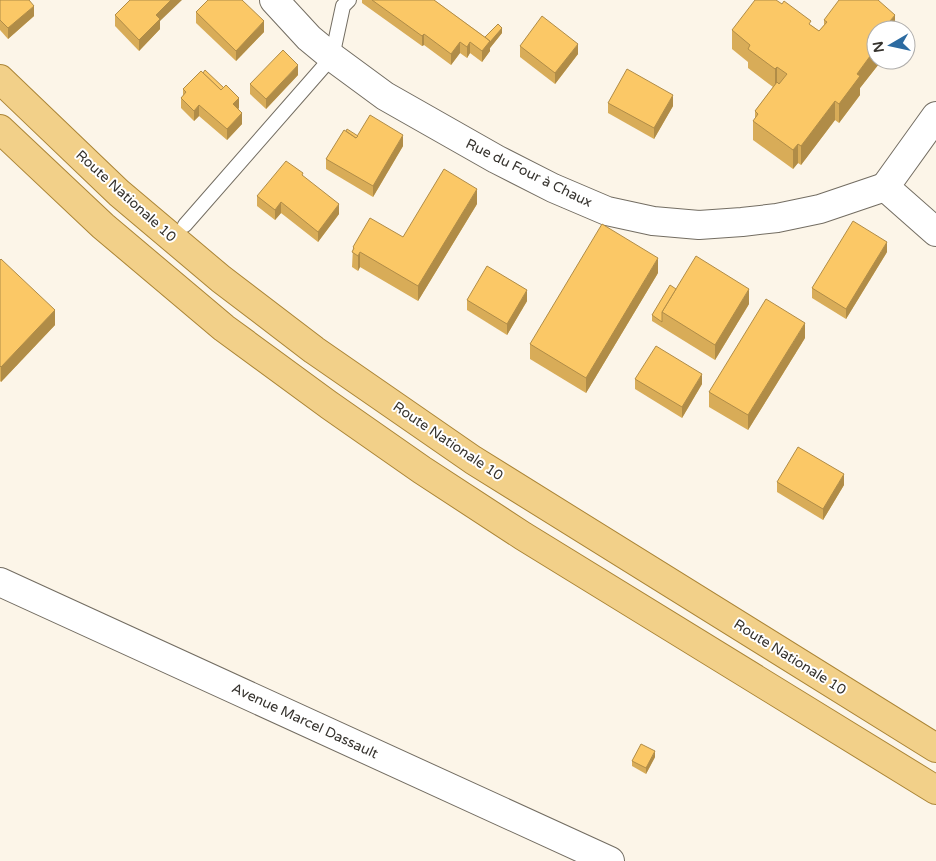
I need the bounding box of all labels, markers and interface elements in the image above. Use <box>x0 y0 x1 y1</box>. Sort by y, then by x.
north arrow <box>866 20 916 70</box>
text: N <box>869 40 888 54</box>
street label: Rue du Four à Chaux <box>463 135 595 211</box>
street label: Route Nationale 10 <box>72 146 180 246</box>
street label: Route Nationale 10 <box>390 398 506 484</box>
street label: Route Nationale 10 <box>731 616 849 699</box>
street label: Avenue Marcel Dassault <box>229 680 382 763</box>

